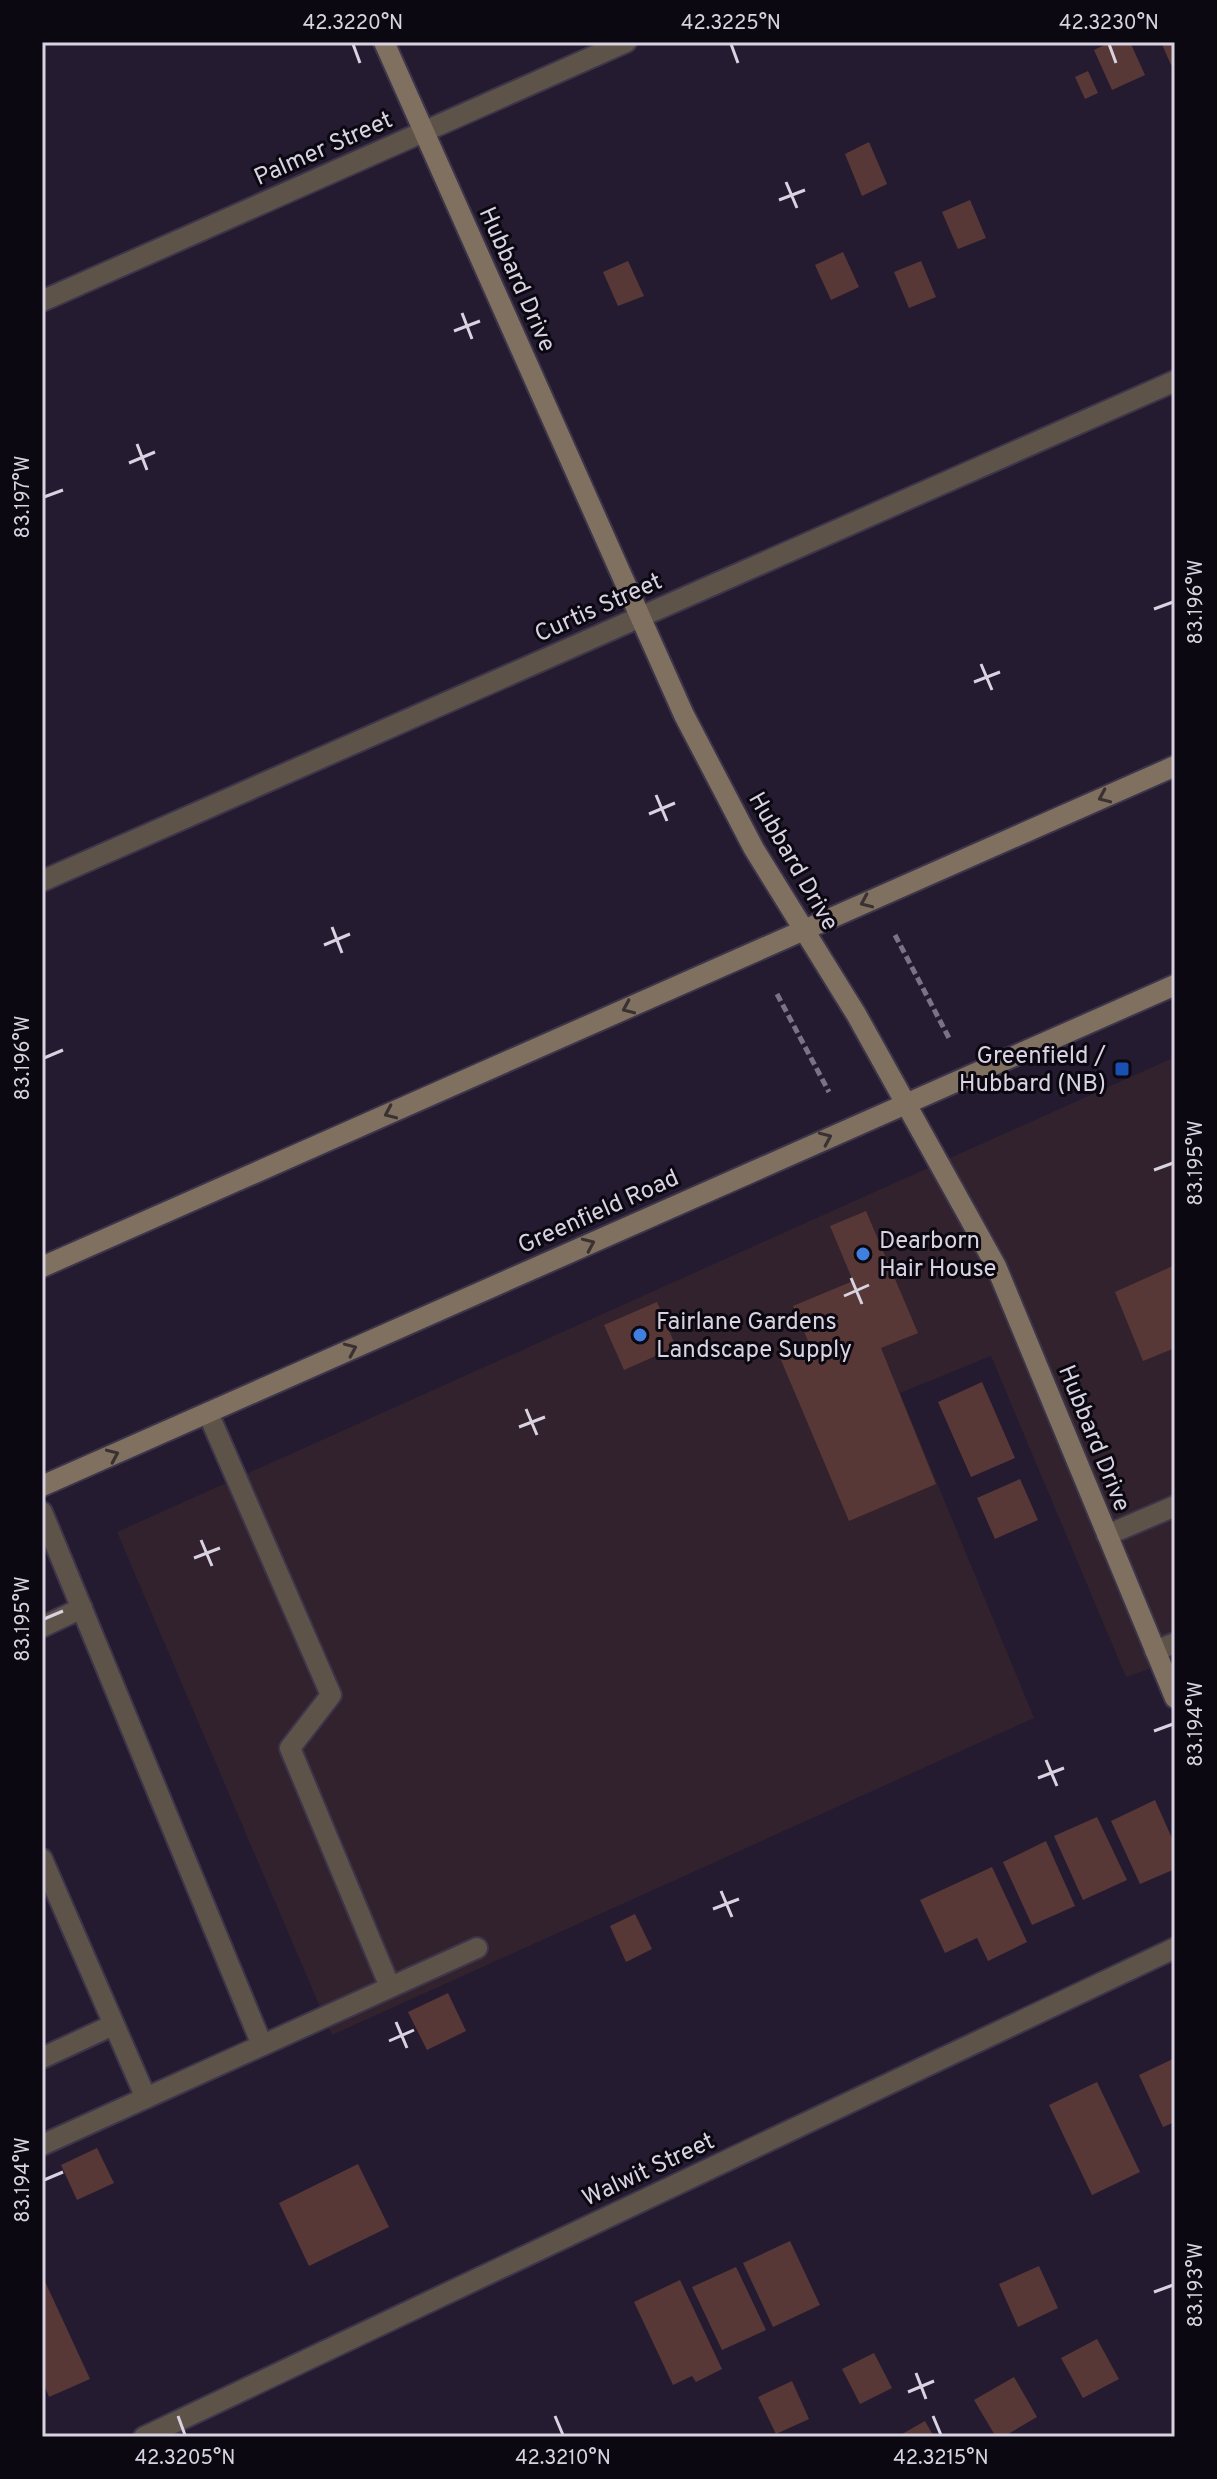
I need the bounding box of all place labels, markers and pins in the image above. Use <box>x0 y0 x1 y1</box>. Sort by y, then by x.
place label: Greenfield / Hubbard (NB) <box>959 1042 1106 1100</box>
marker: Greenfield / Hubbard (NB) <box>1113 1060 1131 1078</box>
place label: Dearborn Hair House <box>879 1227 996 1285</box>
marker: Dearborn Hair House <box>854 1245 872 1263</box>
place label: Fairlane Gardens Landscape Supply <box>656 1308 852 1366</box>
marker: Fairlane Gardens Landscape Supply <box>631 1326 649 1344</box>

